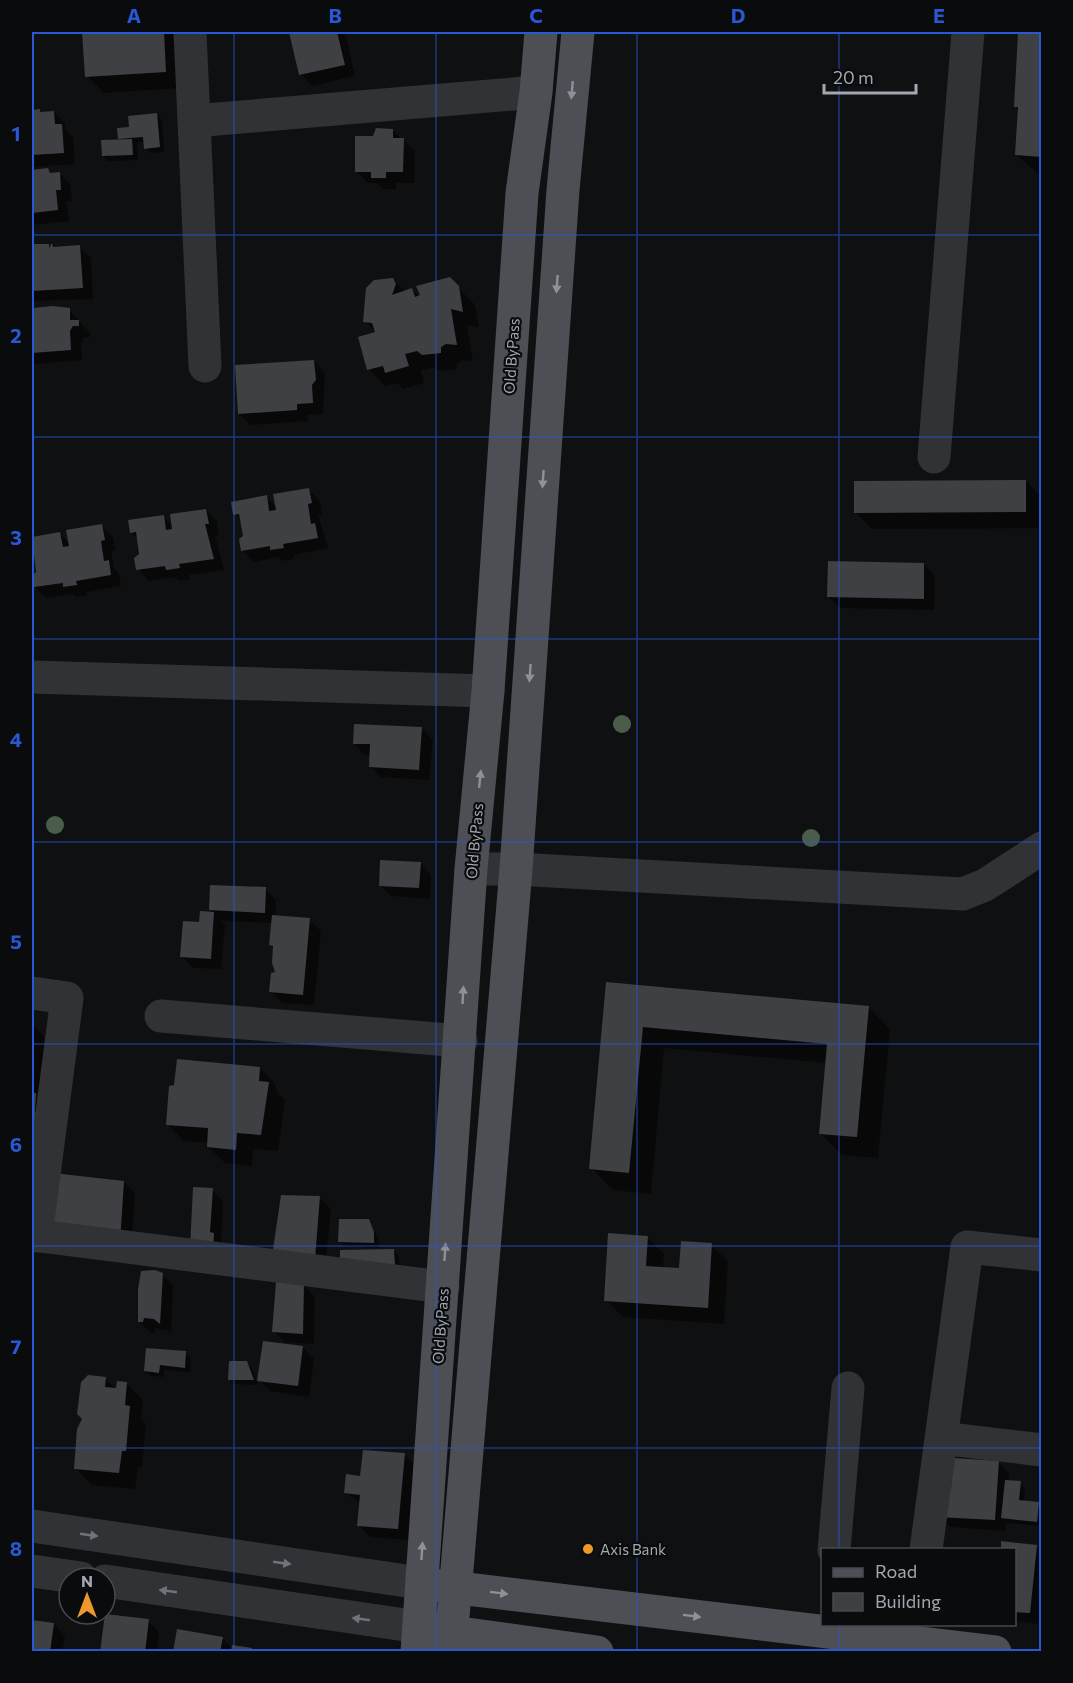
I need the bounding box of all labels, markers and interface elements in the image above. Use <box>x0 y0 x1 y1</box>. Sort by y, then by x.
text: A <box>127 3 141 27</box>
text: B <box>328 3 342 27</box>
text: C <box>529 3 543 27</box>
text: D <box>731 3 745 27</box>
text: E <box>933 3 945 27</box>
scale bar <box>824 57 916 95</box>
text: 20 m <box>833 66 874 88</box>
one-way arrow <box>567 80 577 99</box>
text: 1 <box>11 121 21 145</box>
one-way arrow <box>552 275 561 294</box>
street label: Old ByPass <box>499 317 523 394</box>
text: 2 <box>10 323 22 347</box>
one-way arrow <box>539 469 548 488</box>
text: 3 <box>10 525 22 549</box>
one-way arrow <box>525 664 535 683</box>
text: 4 <box>10 727 22 751</box>
one-way arrow <box>475 770 485 789</box>
street label: Old ByPass <box>462 802 486 880</box>
text: 5 <box>10 929 22 953</box>
one-way arrow <box>459 985 468 1004</box>
text: 6 <box>10 1132 22 1156</box>
one-way arrow <box>440 1243 450 1262</box>
street label: Old ByPass <box>428 1287 452 1364</box>
text: 7 <box>11 1334 22 1358</box>
one-way arrow <box>80 1530 99 1539</box>
text: 8 <box>10 1536 22 1560</box>
place label: Axis Bank <box>600 1540 666 1558</box>
one-way arrow <box>417 1542 427 1561</box>
marker: Axis Bank <box>581 1542 595 1556</box>
legend <box>821 1548 1016 1626</box>
one-way arrow <box>273 1559 292 1568</box>
text: Road <box>875 1560 917 1582</box>
north arrow <box>57 1566 117 1626</box>
text: N <box>81 1571 93 1590</box>
one-way arrow <box>158 1586 177 1595</box>
one-way arrow <box>489 1588 508 1597</box>
text: Building <box>875 1590 941 1612</box>
one-way arrow <box>683 1611 702 1620</box>
one-way arrow <box>351 1614 370 1623</box>

